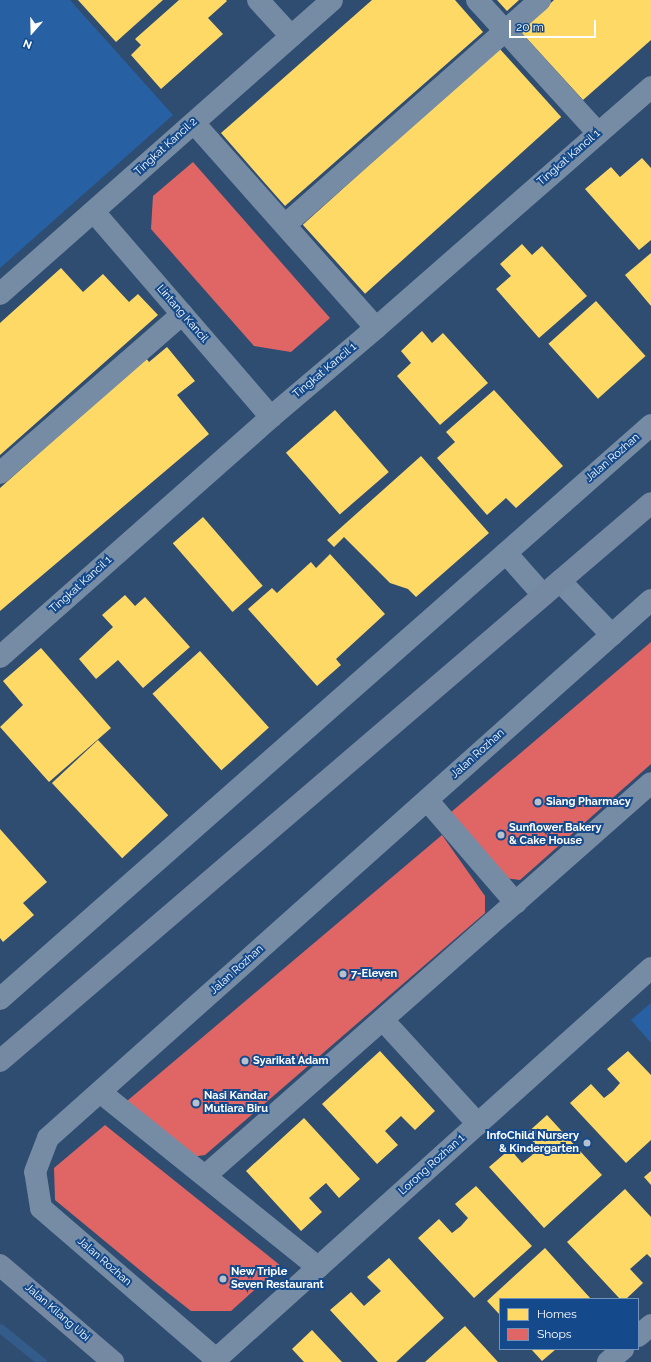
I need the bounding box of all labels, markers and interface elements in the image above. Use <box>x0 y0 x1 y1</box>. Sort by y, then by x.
north arrow <box>12 12 52 52</box>
scale bar <box>511 12 598 38</box>
text: 20 m <box>516 20 544 34</box>
text: N <box>22 36 34 51</box>
street label: Tingkat Kancil 2 <box>132 115 200 179</box>
street label: Tingkat Kancil 1 <box>535 127 603 189</box>
street label: Lintang Kancil <box>153 283 211 345</box>
street label: Tingkat Kancil 1 <box>291 341 359 401</box>
street label: Jalan Rozhan <box>583 431 643 485</box>
street label: Tingkat Kancil 1 <box>47 554 115 616</box>
street label: Jalan Rozhan <box>449 727 507 781</box>
place label: Siang Pharmacy <box>546 795 631 809</box>
marker: Siang Pharmacy <box>533 797 543 807</box>
place label: Sunflower Bakery & Cake House <box>509 822 602 848</box>
marker: Sunflower Bakery & Cake House <box>496 830 506 840</box>
street label: Jalan Rozhan <box>208 943 266 997</box>
place label: 7-Eleven <box>351 967 397 981</box>
marker: 7-Eleven <box>338 969 348 979</box>
place label: Syarikat Adam <box>253 1054 329 1068</box>
marker: Syarikat Adam <box>240 1056 250 1066</box>
place label: Nasi Kandar Mutiara Biru <box>204 1090 268 1116</box>
marker: Nasi Kandar Mutiara Biru <box>191 1098 201 1108</box>
place label: InfoChild Nursery & Kindergarten <box>487 1130 579 1156</box>
street label: Lorong Rozhan 1 <box>396 1132 468 1198</box>
marker: InfoChild Nursery & Kindergarten <box>582 1138 592 1148</box>
street label: Jalan Rozhan <box>74 1235 134 1289</box>
place label: New Triple Seven Restaurant <box>231 1266 324 1292</box>
marker: New Triple Seven Restaurant <box>218 1274 228 1284</box>
street label: Jalan Kilang Ubi <box>22 1281 92 1345</box>
legend <box>499 1298 639 1350</box>
text: Homes <box>537 1307 577 1321</box>
text: Shops <box>537 1327 572 1341</box>

